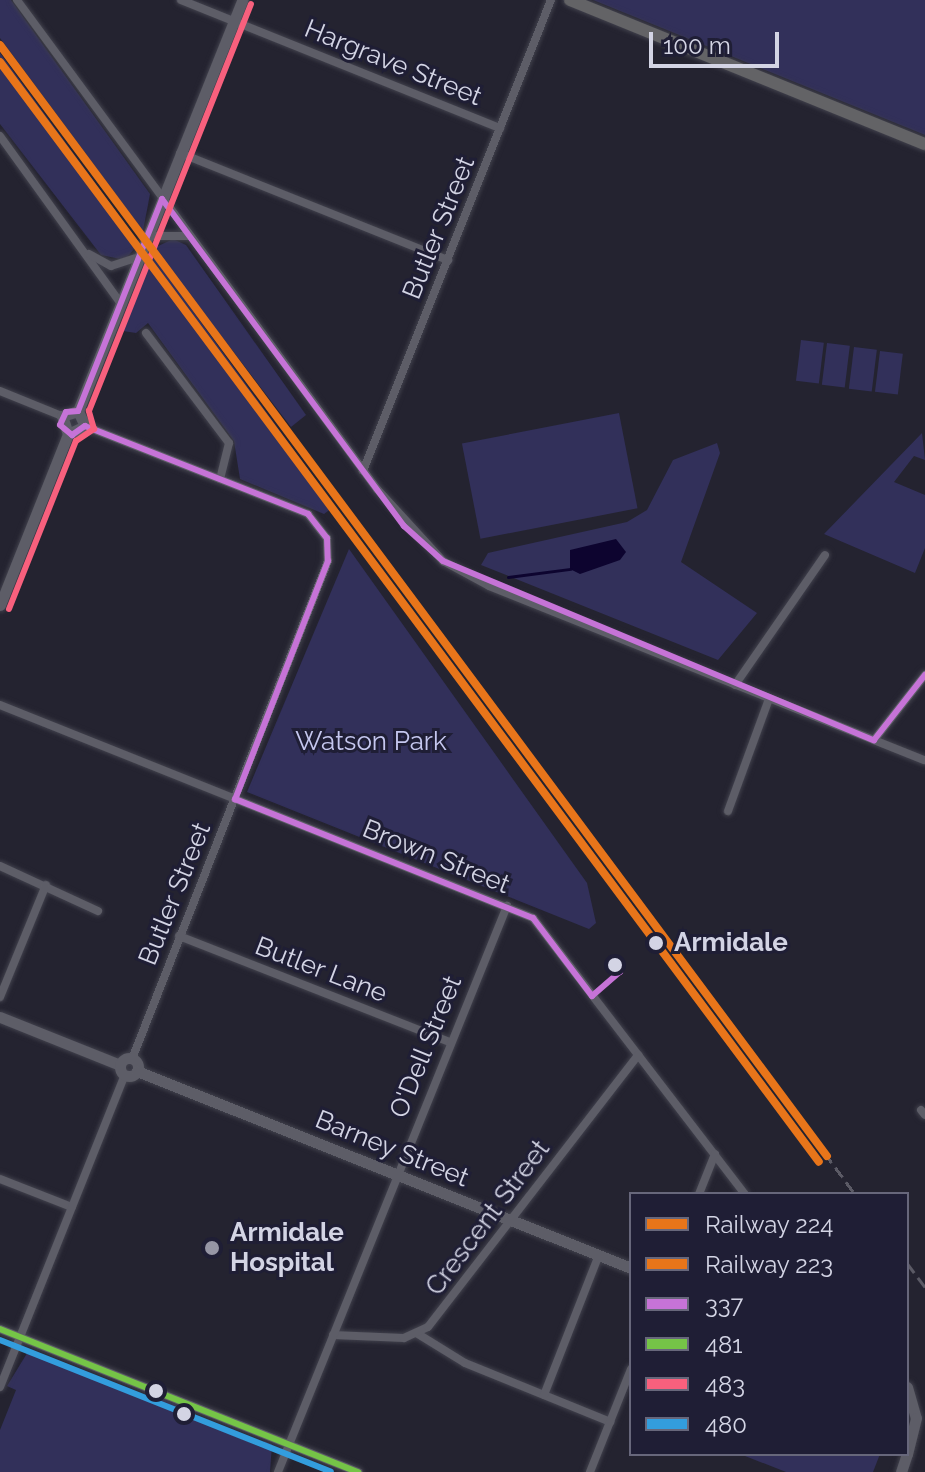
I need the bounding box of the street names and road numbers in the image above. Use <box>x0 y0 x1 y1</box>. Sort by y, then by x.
street label: Hargrave Street <box>300 13 486 113</box>
street label: Butler Street <box>396 152 482 304</box>
street label: Brown Street <box>358 813 514 901</box>
street label: Butler Street <box>132 818 218 970</box>
street label: Butler Lane <box>250 930 392 1010</box>
street label: O'Dell Street <box>383 971 469 1123</box>
street label: Barney Street <box>310 1104 474 1194</box>
street label: Crescent Street <box>420 1134 556 1302</box>

